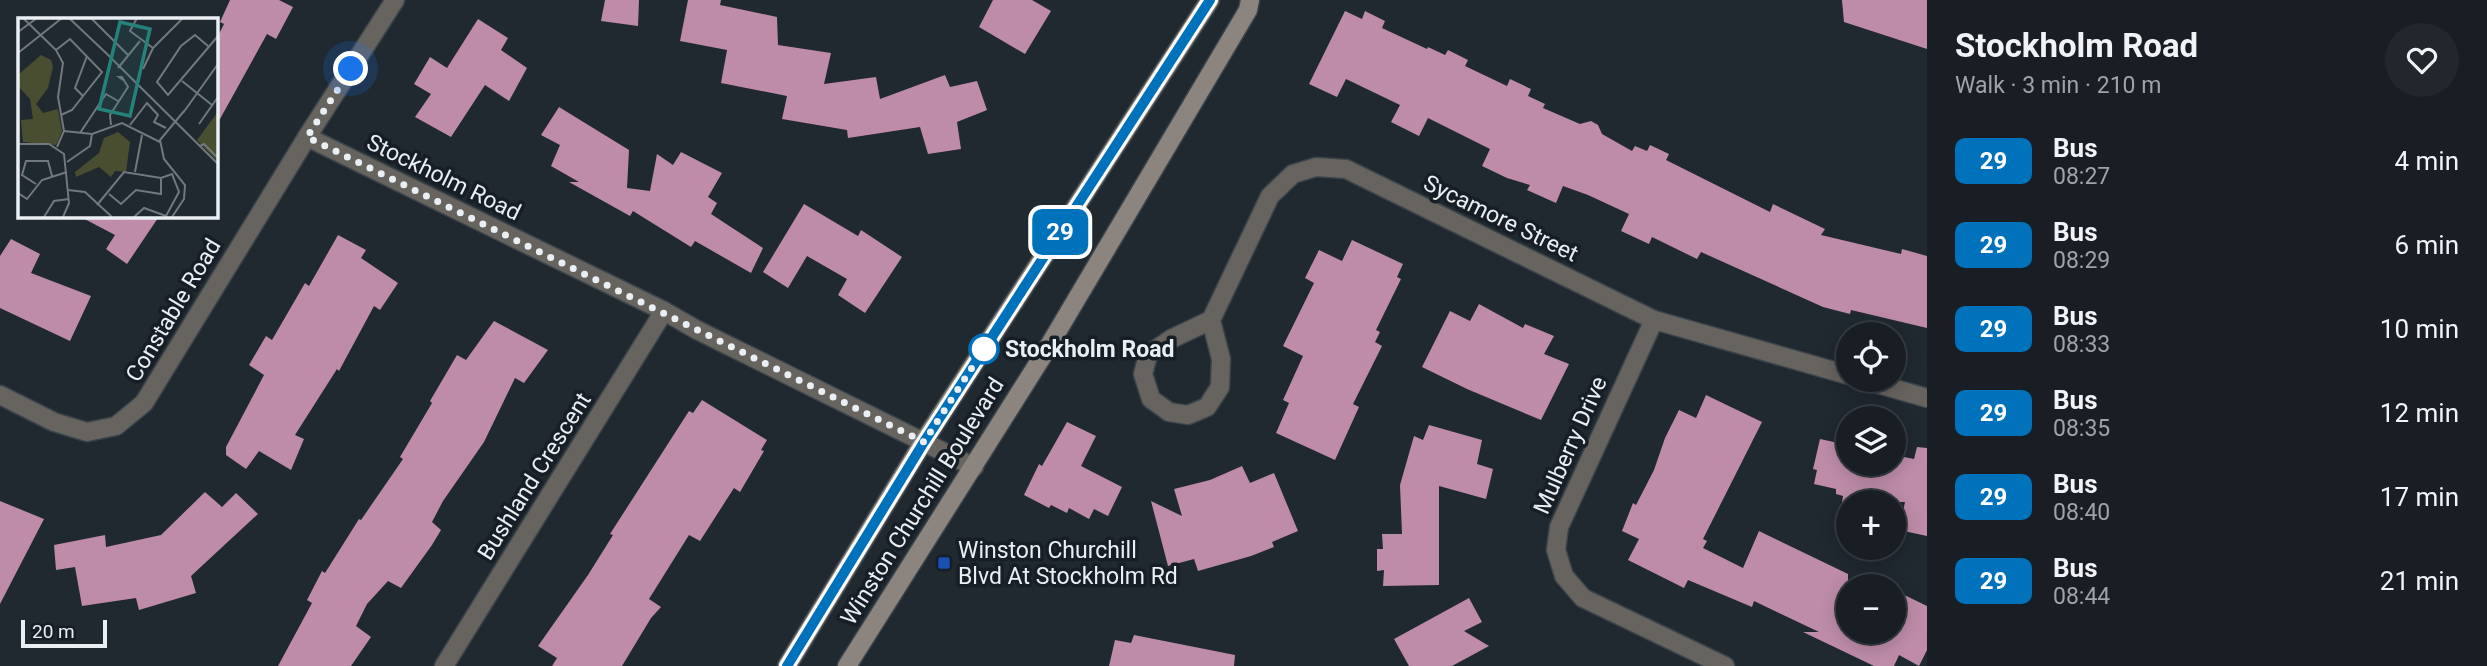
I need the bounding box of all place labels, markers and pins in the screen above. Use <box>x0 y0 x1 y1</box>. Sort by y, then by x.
marker: Stockholm Road <box>969 334 999 364</box>
place label: Stockholm Road <box>1005 336 1174 363</box>
place label: Winston Churchill Blvd At Stockholm Rd <box>958 537 1178 590</box>
marker: Winston Churchill Blvd At Stockholm Rd <box>936 555 952 571</box>

